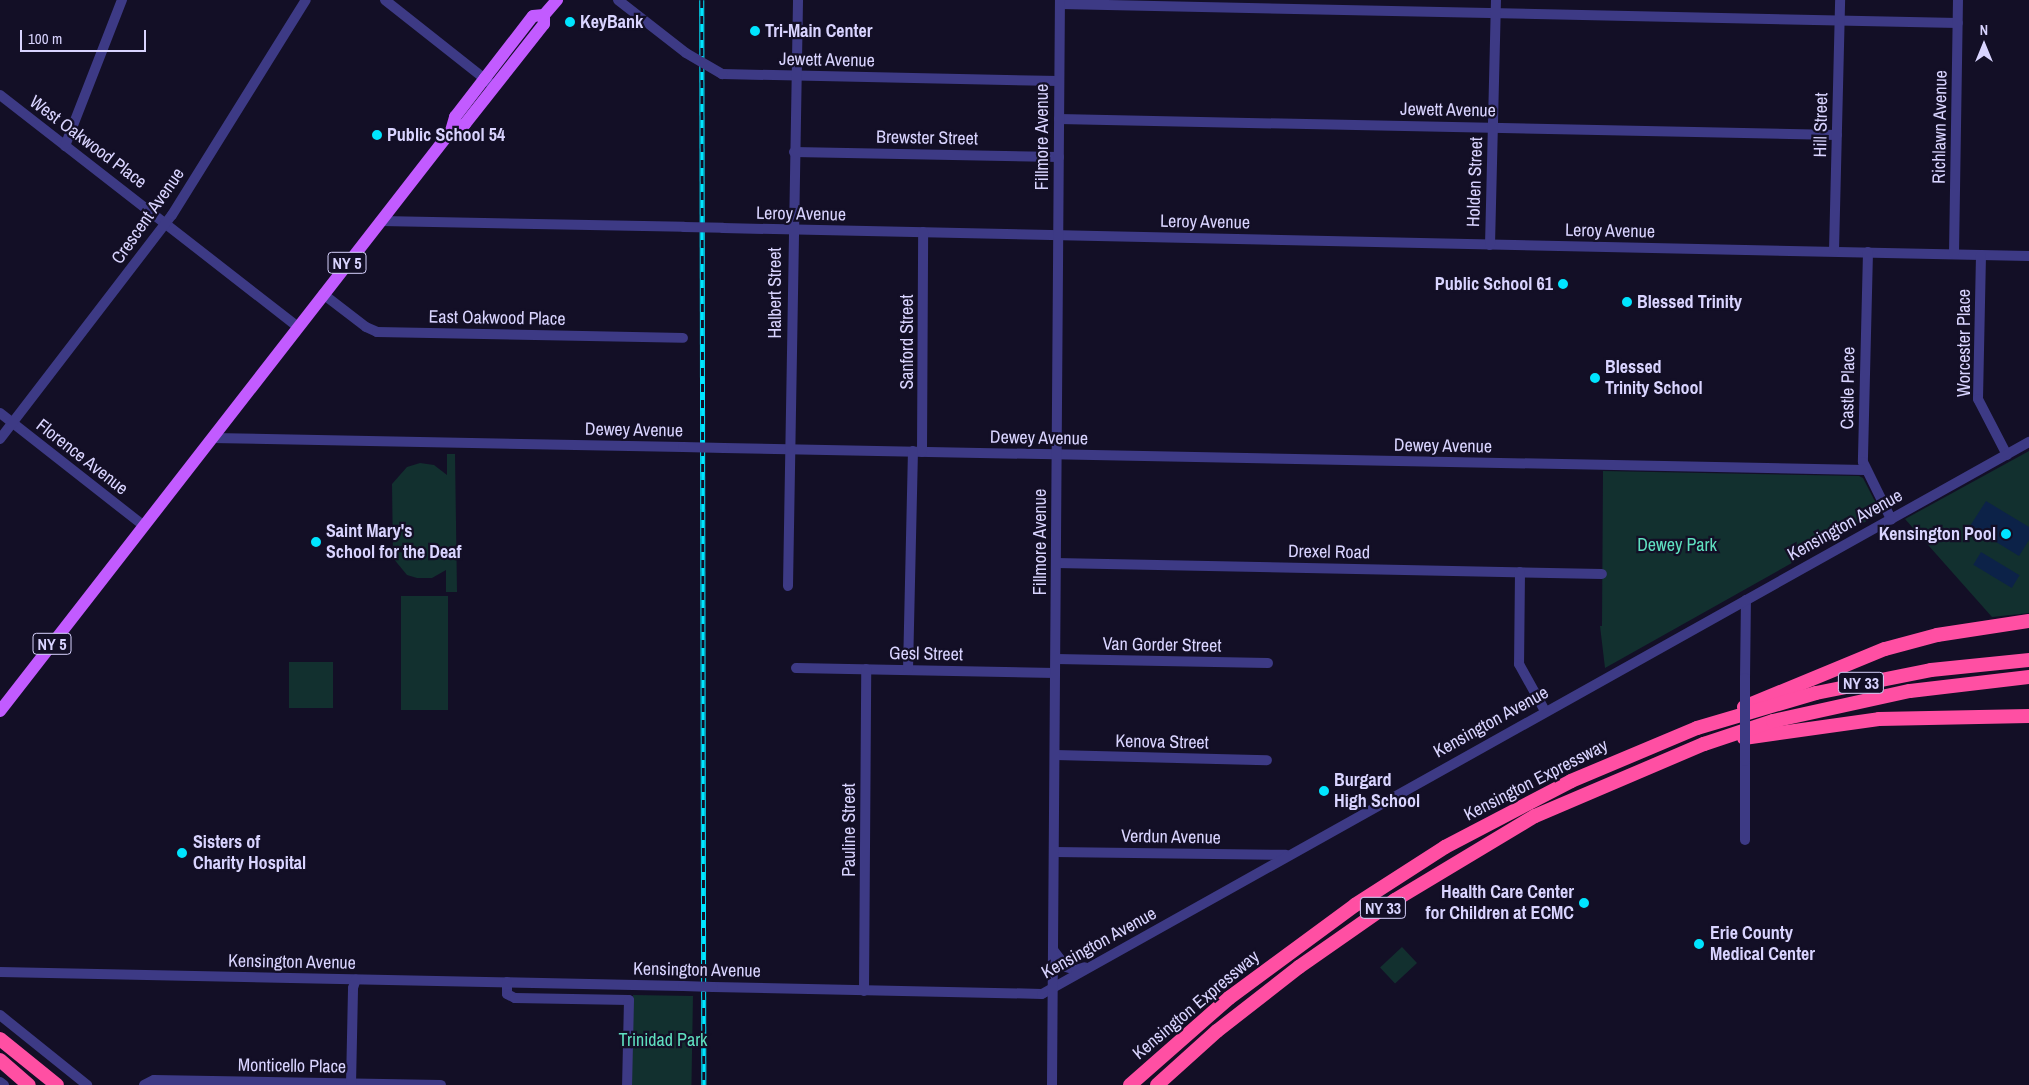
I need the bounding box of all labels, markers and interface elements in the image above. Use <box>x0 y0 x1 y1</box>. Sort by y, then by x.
place label: KeyBank <box>580 11 643 33</box>
marker: KeyBank <box>564 16 576 28</box>
scale bar <box>22 20 149 52</box>
place label: Tri-Main Center <box>765 20 872 42</box>
north arrow <box>1959 20 2009 70</box>
text: N <box>1980 21 1988 39</box>
marker: Tri-Main Center <box>749 25 761 37</box>
text: 100 m <box>28 28 62 49</box>
street label: Jewett Avenue <box>779 48 875 72</box>
street label: Richlawn Avenue <box>1928 70 1952 184</box>
street label: Fillmore Avenue <box>1031 83 1053 191</box>
street label: West Oakwood Place <box>25 91 151 193</box>
street label: Hill Street <box>1810 92 1832 158</box>
street label: Jewett Avenue <box>1400 98 1496 122</box>
place label: Public School 54 <box>387 124 505 146</box>
street label: Brewster Street <box>876 126 978 150</box>
marker: Public School 54 <box>371 129 383 141</box>
street label: Holden Street <box>1463 137 1487 227</box>
street label: Crescent Avenue <box>107 164 189 268</box>
street label: Leroy Avenue <box>755 202 847 226</box>
street label: Leroy Avenue <box>1159 210 1251 234</box>
street label: Leroy Avenue <box>1564 219 1656 243</box>
street label: Halbert Street <box>764 247 786 339</box>
road number: NY 5 <box>327 250 367 276</box>
place label: Public School 61 <box>1435 273 1553 295</box>
marker: Public School 61 <box>1557 278 1569 290</box>
street label: Worcester Place <box>1953 289 1975 397</box>
place label: Blessed Trinity <box>1637 291 1742 313</box>
street label: Sanford Street <box>896 294 918 390</box>
marker: Blessed Trinity <box>1621 296 1633 308</box>
street label: East Oakwood Place <box>428 306 566 330</box>
street label: Castle Place <box>1836 346 1860 430</box>
place label: Blessed Trinity School <box>1605 357 1703 399</box>
marker: Blessed Trinity School <box>1589 372 1601 384</box>
street label: Florence Avenue <box>31 414 133 500</box>
street label: Dewey Avenue <box>584 418 684 442</box>
street label: Dewey Avenue <box>989 426 1089 450</box>
street label: Dewey Avenue <box>1393 434 1493 458</box>
street label: Kensington Avenue <box>1784 484 1906 566</box>
street label: Fillmore Avenue <box>1029 488 1051 596</box>
place label: Saint Mary's School for the Deaf <box>326 521 461 564</box>
place label: Kensington Pool <box>1879 523 1996 545</box>
marker: Kensington Pool <box>2000 528 2012 540</box>
park label: Dewey Park <box>1637 534 1717 556</box>
marker: Saint Mary's School for the Deaf <box>310 536 322 548</box>
street label: Drexel Road <box>1288 540 1370 564</box>
road number: NY 5 <box>32 630 72 658</box>
street label: Van Gorder Street <box>1102 633 1222 657</box>
street label: Gesl Street <box>889 643 963 665</box>
road number: NY 33 <box>1837 670 1885 696</box>
street label: Kensington Avenue <box>1430 681 1552 763</box>
street label: Kenova Street <box>1115 730 1209 754</box>
street label: Kensington Expressway <box>1461 734 1611 826</box>
place label: Burgard High School <box>1334 770 1420 812</box>
street label: Pauline Street <box>838 783 860 877</box>
marker: Burgard High School <box>1318 785 1330 797</box>
street label: Verdun Avenue <box>1120 825 1222 849</box>
place label: Sisters of Charity Hospital <box>193 832 306 874</box>
marker: Sisters of Charity Hospital <box>175 846 189 860</box>
place label: Health Care Center for Children at ECMC <box>1426 882 1574 924</box>
road number: NY 33 <box>1359 894 1407 921</box>
marker: Health Care Center for Children at ECMC <box>1578 897 1590 909</box>
street label: Kensington Avenue <box>1038 902 1160 984</box>
place label: Erie County Medical Center <box>1710 923 1815 966</box>
marker: Erie County Medical Center <box>1692 937 1706 951</box>
street label: Kensington Expressway <box>1128 946 1264 1064</box>
street label: Kensington Avenue <box>228 950 356 974</box>
street label: Kensington Avenue <box>633 958 761 982</box>
park label: Trinidad Park <box>619 1029 707 1051</box>
street label: Monticello Place <box>238 1054 346 1078</box>

